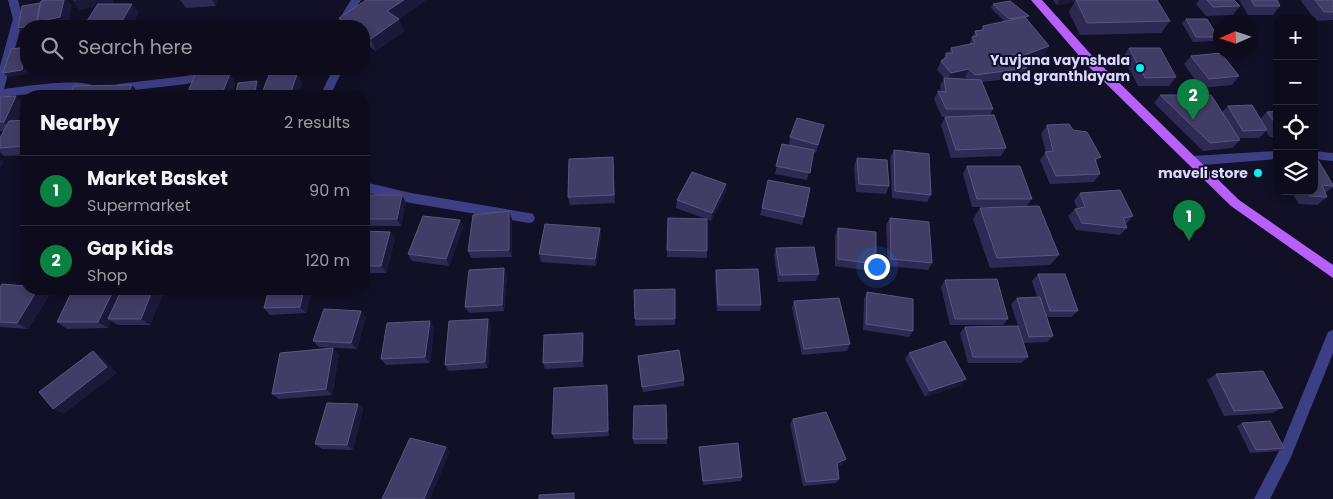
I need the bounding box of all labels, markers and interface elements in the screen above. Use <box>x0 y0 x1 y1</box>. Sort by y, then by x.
north arrow <box>1213 15 1258 60</box>
map controls <box>1273 15 1318 195</box>
button: + <box>1273 15 1318 60</box>
search box <box>20 20 370 75</box>
icon: search <box>38 34 66 62</box>
text: Search here <box>78 34 192 61</box>
place label: Yuvjana vaynshala and granthlayam <box>990 50 1130 86</box>
button: − <box>1273 60 1318 105</box>
marker: Yuvjana vaynshala and granthlayam <box>1134 62 1146 74</box>
pin: 2 <box>1177 79 1209 120</box>
button: locate <box>1273 105 1318 150</box>
text: Nearby <box>40 108 120 137</box>
text: 2 results <box>284 111 350 134</box>
button: layers <box>1273 150 1318 195</box>
place label: maveli store <box>1158 163 1248 183</box>
text: Market Basket <box>87 165 228 192</box>
marker: maveli store <box>1252 167 1264 179</box>
text: 1 <box>53 179 59 202</box>
text: 90 m <box>309 179 350 202</box>
text: Supermarket <box>87 194 191 217</box>
pin: 1 <box>1173 200 1205 241</box>
text: Gap Kids <box>87 235 174 262</box>
text: 2 <box>51 249 61 272</box>
text: 120 m <box>305 249 350 272</box>
your location <box>864 254 890 280</box>
text: Shop <box>87 264 128 287</box>

